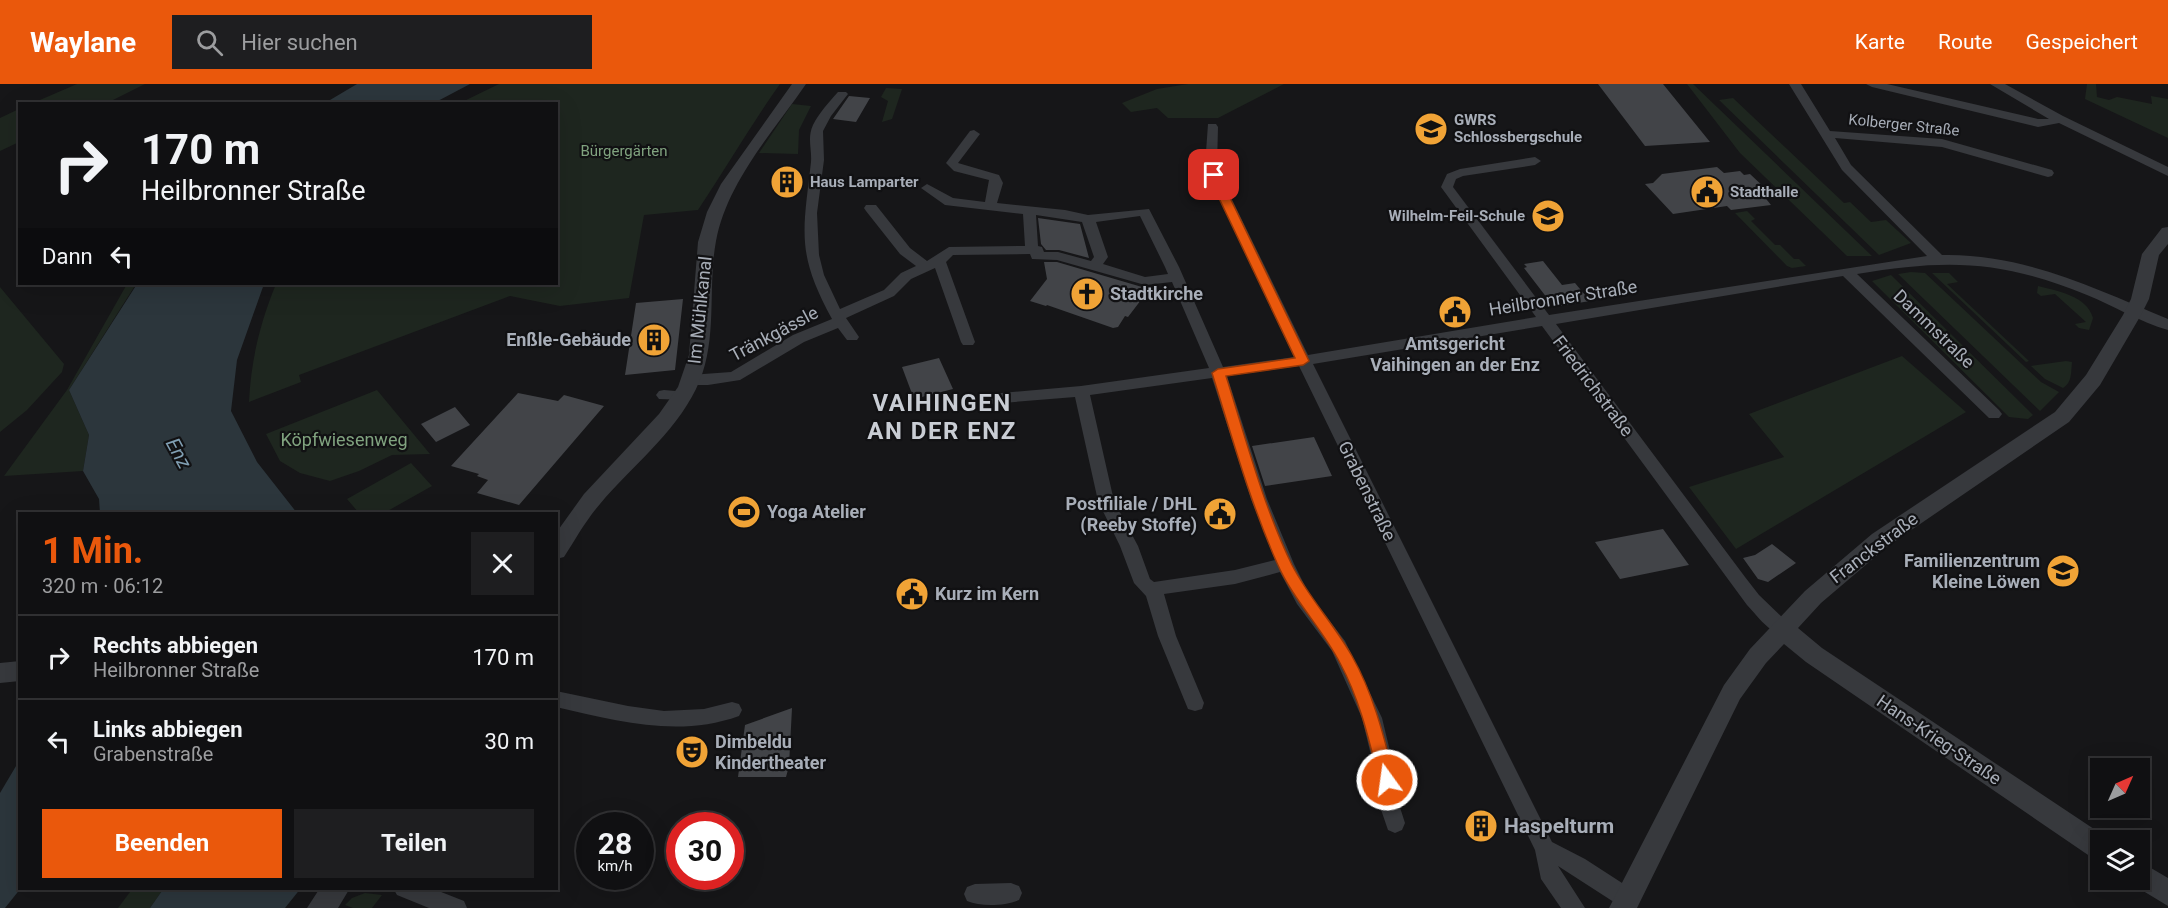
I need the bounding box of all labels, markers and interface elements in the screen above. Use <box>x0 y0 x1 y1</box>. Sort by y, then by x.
search box <box>172 15 592 69</box>
text: Waylane <box>30 26 136 59</box>
icon: search <box>193 26 226 59</box>
text: Hier suchen <box>241 30 358 55</box>
text: Karte <box>1855 30 1905 54</box>
text: Route <box>1938 30 1992 54</box>
text: Gespeichert <box>2025 30 2138 54</box>
street label: Kolberger Straße <box>1848 110 1960 140</box>
school or university icon: GWRS Schlossbergschule <box>1413 111 1449 147</box>
place label: GWRS Schlossbergschule <box>1454 111 1582 146</box>
text: 170 m <box>141 125 260 174</box>
icon: right <box>42 126 120 204</box>
park label: Bürgergärten <box>580 142 668 160</box>
pin <box>1188 149 1239 200</box>
icon: arrive <box>1197 158 1230 191</box>
building icon: Haus Lamparter <box>769 164 805 200</box>
place label: Haus Lamparter <box>810 173 919 191</box>
public building icon: Stadthalle <box>1689 174 1725 210</box>
text: Heilbronner Straße <box>141 175 366 207</box>
place label: Stadthalle <box>1730 183 1798 201</box>
school or university icon: Wilhelm-Feil-Schule <box>1530 198 1566 234</box>
place label: Wilhelm-Feil-Schule <box>1389 207 1525 225</box>
icon: left <box>105 240 138 273</box>
text: Dann <box>42 244 93 269</box>
street label: Im Mühlkanal <box>683 255 716 365</box>
street label: Heilbronner Straße <box>1487 275 1639 320</box>
church icon: Stadtkirche <box>1069 276 1105 312</box>
place label: Stadtkirche <box>1110 283 1203 304</box>
street label: Dammstraße <box>1890 285 1979 372</box>
public building icon: Amtsgericht Vaihingen an der Enz <box>1437 294 1473 330</box>
street label: Tränkgässle <box>726 302 821 366</box>
building icon: Enßle-Gebäude <box>636 322 672 358</box>
place label: Enßle-Gebäude <box>506 329 631 350</box>
street label: Friedrichstraße <box>1549 331 1638 440</box>
place label: Amtsgericht Vaihingen an der Enz <box>1370 333 1540 375</box>
district label: VAIHINGEN AN DER ENZ <box>867 389 1017 445</box>
park label: Köpfwiesenweg <box>280 429 408 450</box>
water label: Enz <box>161 433 197 473</box>
street label: Grabenstraße <box>1334 437 1401 544</box>
place label: Postfiliale / DHL (Reeby Stoffe) <box>1066 493 1197 536</box>
sports icon: Yoga Atelier <box>726 494 762 530</box>
public building icon: Postfiliale / DHL (Reeby Stoffe) <box>1202 496 1238 532</box>
place label: Yoga Atelier <box>767 501 866 522</box>
street label: Franckstraße <box>1826 508 1922 587</box>
text: 1 Min. <box>42 530 143 572</box>
button: close <box>471 532 534 595</box>
place label: Familienzentrum Kleine Löwen <box>1904 550 2040 592</box>
school or university icon: Familienzentrum Kleine Löwen <box>2045 553 2081 589</box>
text: 320 m · 06:12 <box>42 574 163 598</box>
public building icon: Kurz im Kern <box>894 576 930 612</box>
place label: Kurz im Kern <box>935 583 1039 604</box>
text: Rechts abbiegen <box>93 633 258 658</box>
icon: right <box>42 641 75 674</box>
text: 170 m <box>472 645 534 670</box>
text: Heilbronner Straße <box>93 658 259 682</box>
street label: Hans-Krieg-Straße <box>1873 690 2006 789</box>
text: Links abbiegen <box>93 717 243 742</box>
icon: left <box>42 725 75 758</box>
text: 30 m <box>485 729 534 754</box>
place label: Dimbeldu Kindertheater <box>715 731 827 773</box>
theatre icon: Dimbeldu Kindertheater <box>674 734 710 770</box>
text: Grabenstraße <box>93 742 213 766</box>
position arrow <box>1355 748 1419 812</box>
north arrow <box>2090 758 2150 818</box>
map controls <box>2090 758 2150 890</box>
building icon: Haspelturm <box>1463 808 1499 844</box>
button: Beenden <box>42 809 282 878</box>
button: Teilen <box>294 809 534 878</box>
speed limit sign: 30 <box>666 812 744 890</box>
place label: Haspelturm <box>1504 814 1614 838</box>
text: 28 <box>598 826 632 861</box>
button: layers <box>2090 830 2150 890</box>
text: km/h <box>597 857 633 875</box>

